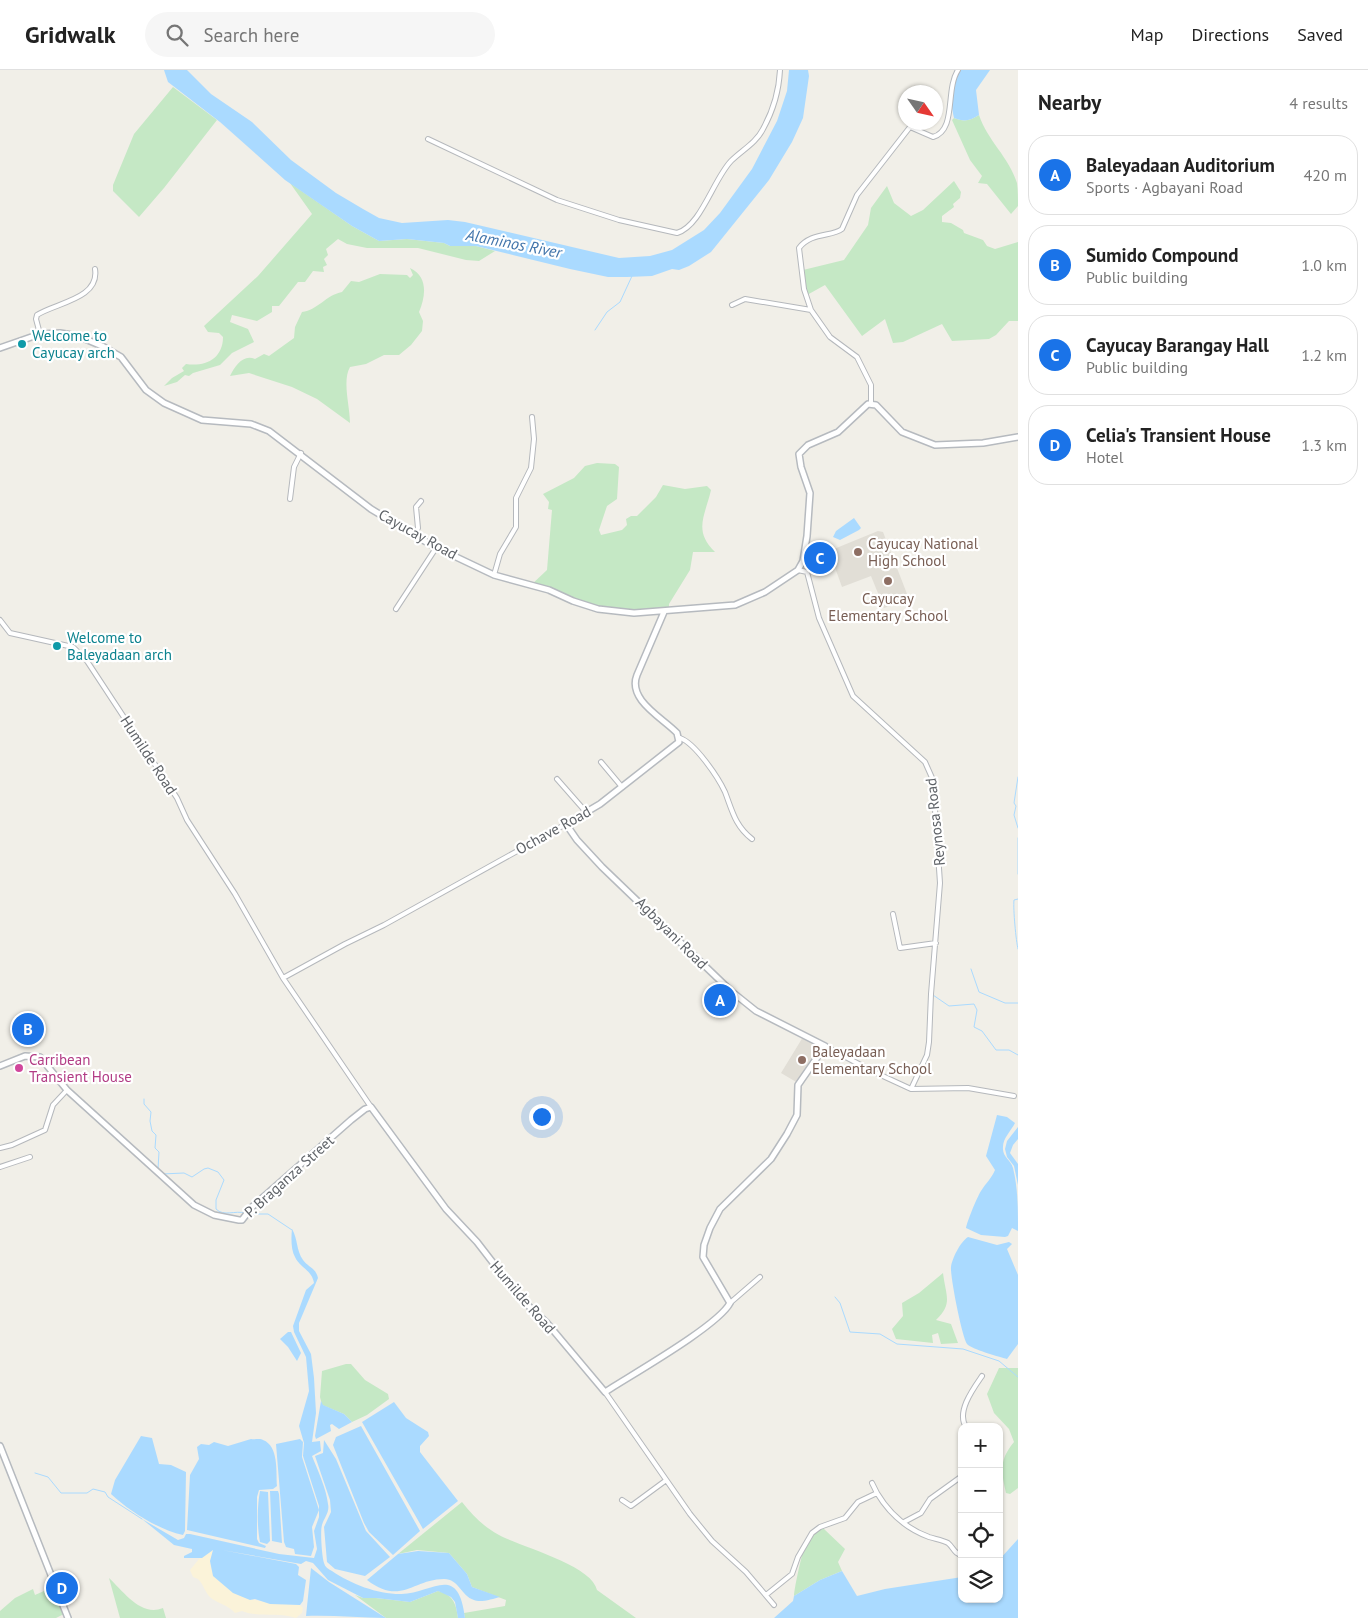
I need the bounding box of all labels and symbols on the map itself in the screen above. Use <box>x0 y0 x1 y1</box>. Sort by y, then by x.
north arrow <box>898 85 943 130</box>
water label: Alaminos River <box>464 224 565 262</box>
place label: Welcome to Cayucay arch <box>32 326 115 362</box>
marker: Welcome to Cayucay arch <box>16 338 28 350</box>
street label: Cayucay Road <box>375 505 461 563</box>
place label: Cayucay National High School <box>868 534 979 570</box>
pin: C <box>804 539 836 577</box>
marker: Cayucay National High School <box>852 546 864 558</box>
marker: Cayucay Elementary School <box>882 575 894 587</box>
place label: Cayucay Elementary School <box>828 589 948 625</box>
place label: Welcome to Baleyadaan arch <box>67 628 172 664</box>
marker: Welcome to Baleyadaan arch <box>51 640 63 652</box>
street label: Humilde Road <box>116 712 182 798</box>
street label: Reynosa Road <box>921 777 949 867</box>
street label: Ochave Road <box>512 802 594 858</box>
street label: Agbayani Road <box>632 893 712 973</box>
pin: A <box>704 981 736 1019</box>
pin: B <box>12 1010 44 1048</box>
place label: Baleyadaan Elementary School <box>812 1042 932 1078</box>
place label: Carribean Transient House <box>29 1050 132 1086</box>
marker: Baleyadaan Elementary School <box>796 1054 808 1066</box>
marker: Carribean Transient House <box>13 1062 25 1074</box>
your location <box>529 1104 555 1130</box>
street label: P. Braganza Street <box>240 1131 338 1221</box>
street label: Humilde Road <box>486 1257 560 1337</box>
pin: D <box>46 1569 78 1607</box>

